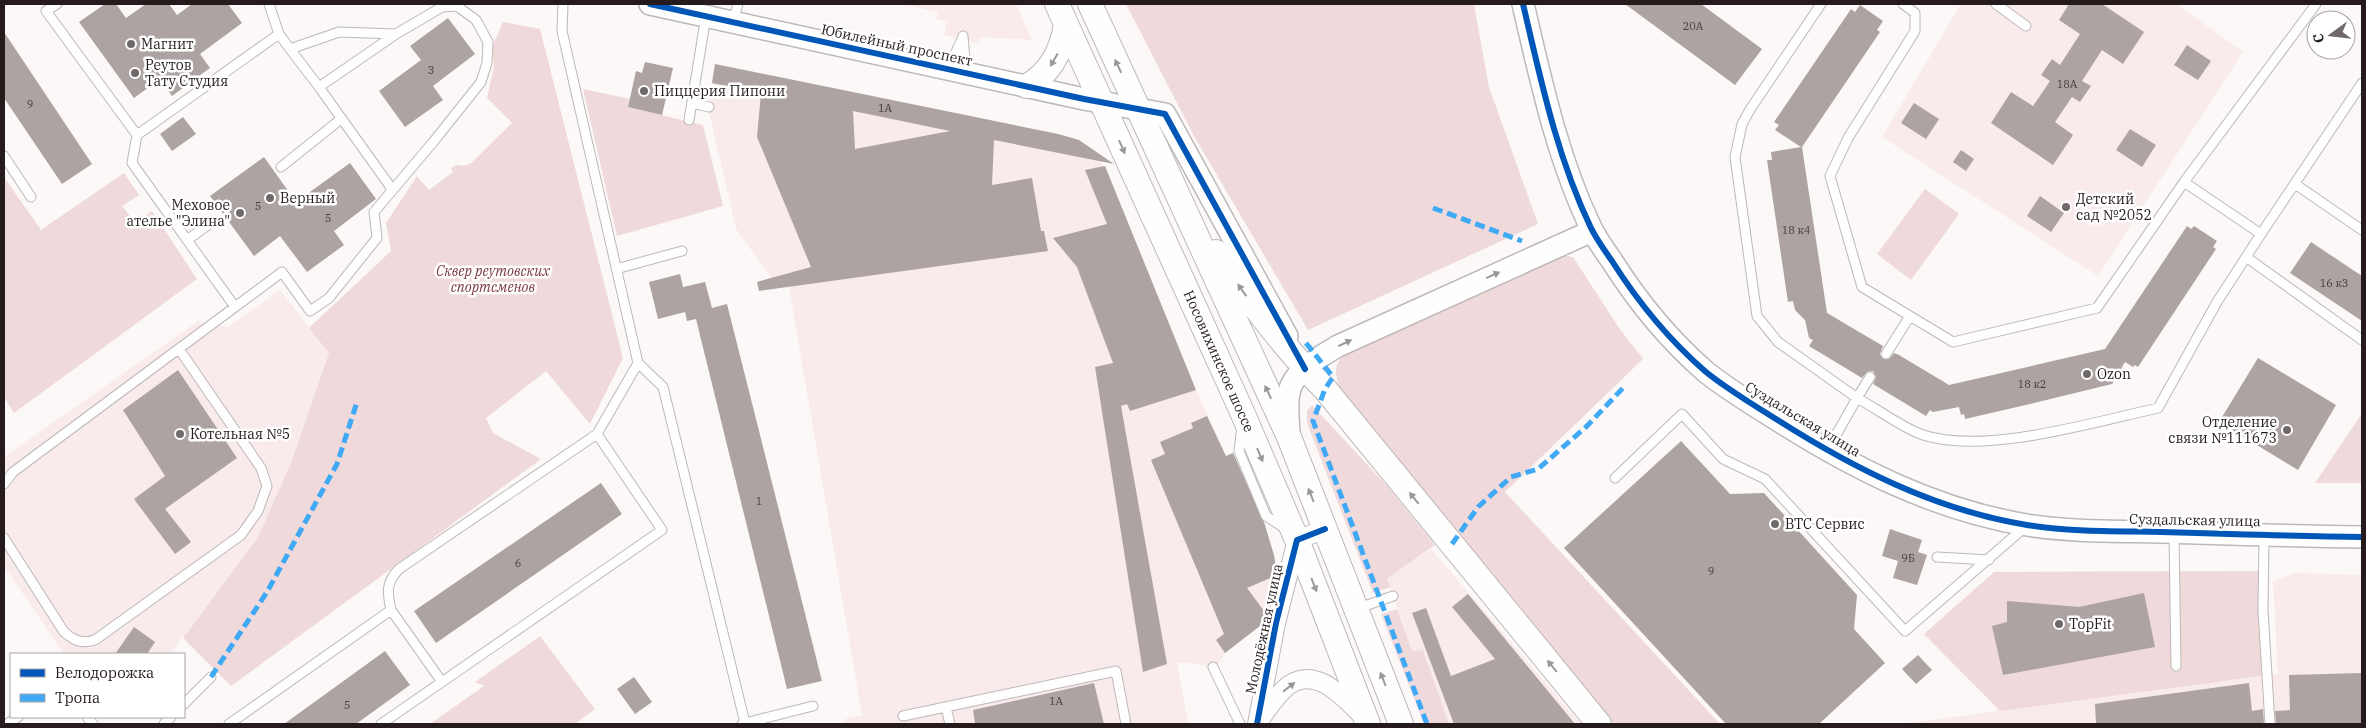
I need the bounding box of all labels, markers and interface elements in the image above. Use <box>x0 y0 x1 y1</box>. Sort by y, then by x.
north arrow <box>2306 10 2356 60</box>
house number: 20А <box>1683 19 1704 33</box>
street label: Юбилейный проспект <box>820 20 974 70</box>
text: С <box>2309 32 2328 45</box>
place label: Магнит <box>141 35 193 53</box>
marker: Магнит <box>125 38 137 50</box>
one-way arrow <box>1049 53 1058 67</box>
place label: Реутов Тату Студия <box>145 56 228 90</box>
one-way arrow <box>1114 59 1122 73</box>
house number: 3 <box>428 63 434 77</box>
marker: Реутов Тату Студия <box>129 67 141 79</box>
house number: 18А <box>2057 77 2078 91</box>
place label: Пиццерия Пипони <box>654 82 785 100</box>
marker: Пиццерия Пипони <box>638 85 650 97</box>
house number: 9 <box>27 97 33 111</box>
house number: 1А <box>878 101 893 115</box>
one-way arrow <box>1119 140 1127 154</box>
place label: Верный <box>280 189 335 207</box>
place label: Детский сад №2052 <box>2076 190 2152 224</box>
marker: Верный <box>264 192 276 204</box>
place label: Меховое ателье "Элина" <box>126 196 230 230</box>
house number: 5 <box>255 199 261 213</box>
marker: Детский сад №2052 <box>2060 201 2072 213</box>
marker: Меховое ателье "Элина" <box>234 207 246 219</box>
house number: 5 <box>325 211 331 225</box>
house number: 18 к4 <box>1782 223 1811 237</box>
park label: Сквер реутовских спортсменов <box>436 262 551 296</box>
one-way arrow <box>1486 271 1500 279</box>
house number: 16 к3 <box>2320 276 2348 290</box>
one-way arrow <box>1237 283 1247 297</box>
street label: Носовихинское шоссе <box>1180 287 1258 435</box>
one-way arrow <box>1338 338 1352 346</box>
place label: Ozon <box>2097 365 2131 383</box>
marker: Ozon <box>2081 368 2093 380</box>
street label: Суздальская улица <box>1742 377 1864 461</box>
house number: 18 к2 <box>2018 377 2046 391</box>
one-way arrow <box>1264 385 1272 399</box>
place label: Отделение связи №111673 <box>2168 413 2277 447</box>
marker: Отделение связи №111673 <box>2281 424 2293 436</box>
place label: Котельная №5 <box>190 425 290 443</box>
marker: Котельная №5 <box>174 428 186 440</box>
one-way arrow <box>1257 448 1265 462</box>
one-way arrow <box>1307 487 1315 502</box>
one-way arrow <box>1409 492 1420 505</box>
house number: 1 <box>756 494 762 508</box>
street label: Суздальская улица <box>2129 510 2261 530</box>
place label: ВТС Сервис <box>1785 515 1865 533</box>
marker: ВТС Сервис <box>1769 518 1781 530</box>
house number: 9Б <box>1901 551 1915 565</box>
house number: 6 <box>515 556 521 570</box>
street label: Молодёжная улица <box>1241 562 1287 696</box>
house number: 9 <box>1708 564 1714 578</box>
one-way arrow <box>1310 578 1318 593</box>
place label: TopFit <box>2069 615 2112 633</box>
marker: TopFit <box>2053 618 2065 630</box>
legend <box>10 653 185 718</box>
one-way arrow <box>1546 660 1557 673</box>
text: Велодорожка <box>55 663 154 682</box>
one-way arrow <box>1379 671 1387 686</box>
one-way arrow <box>1283 682 1296 692</box>
text: Тропа <box>55 688 100 707</box>
house number: 1A <box>1049 694 1064 708</box>
house number: 5 <box>344 698 350 712</box>

